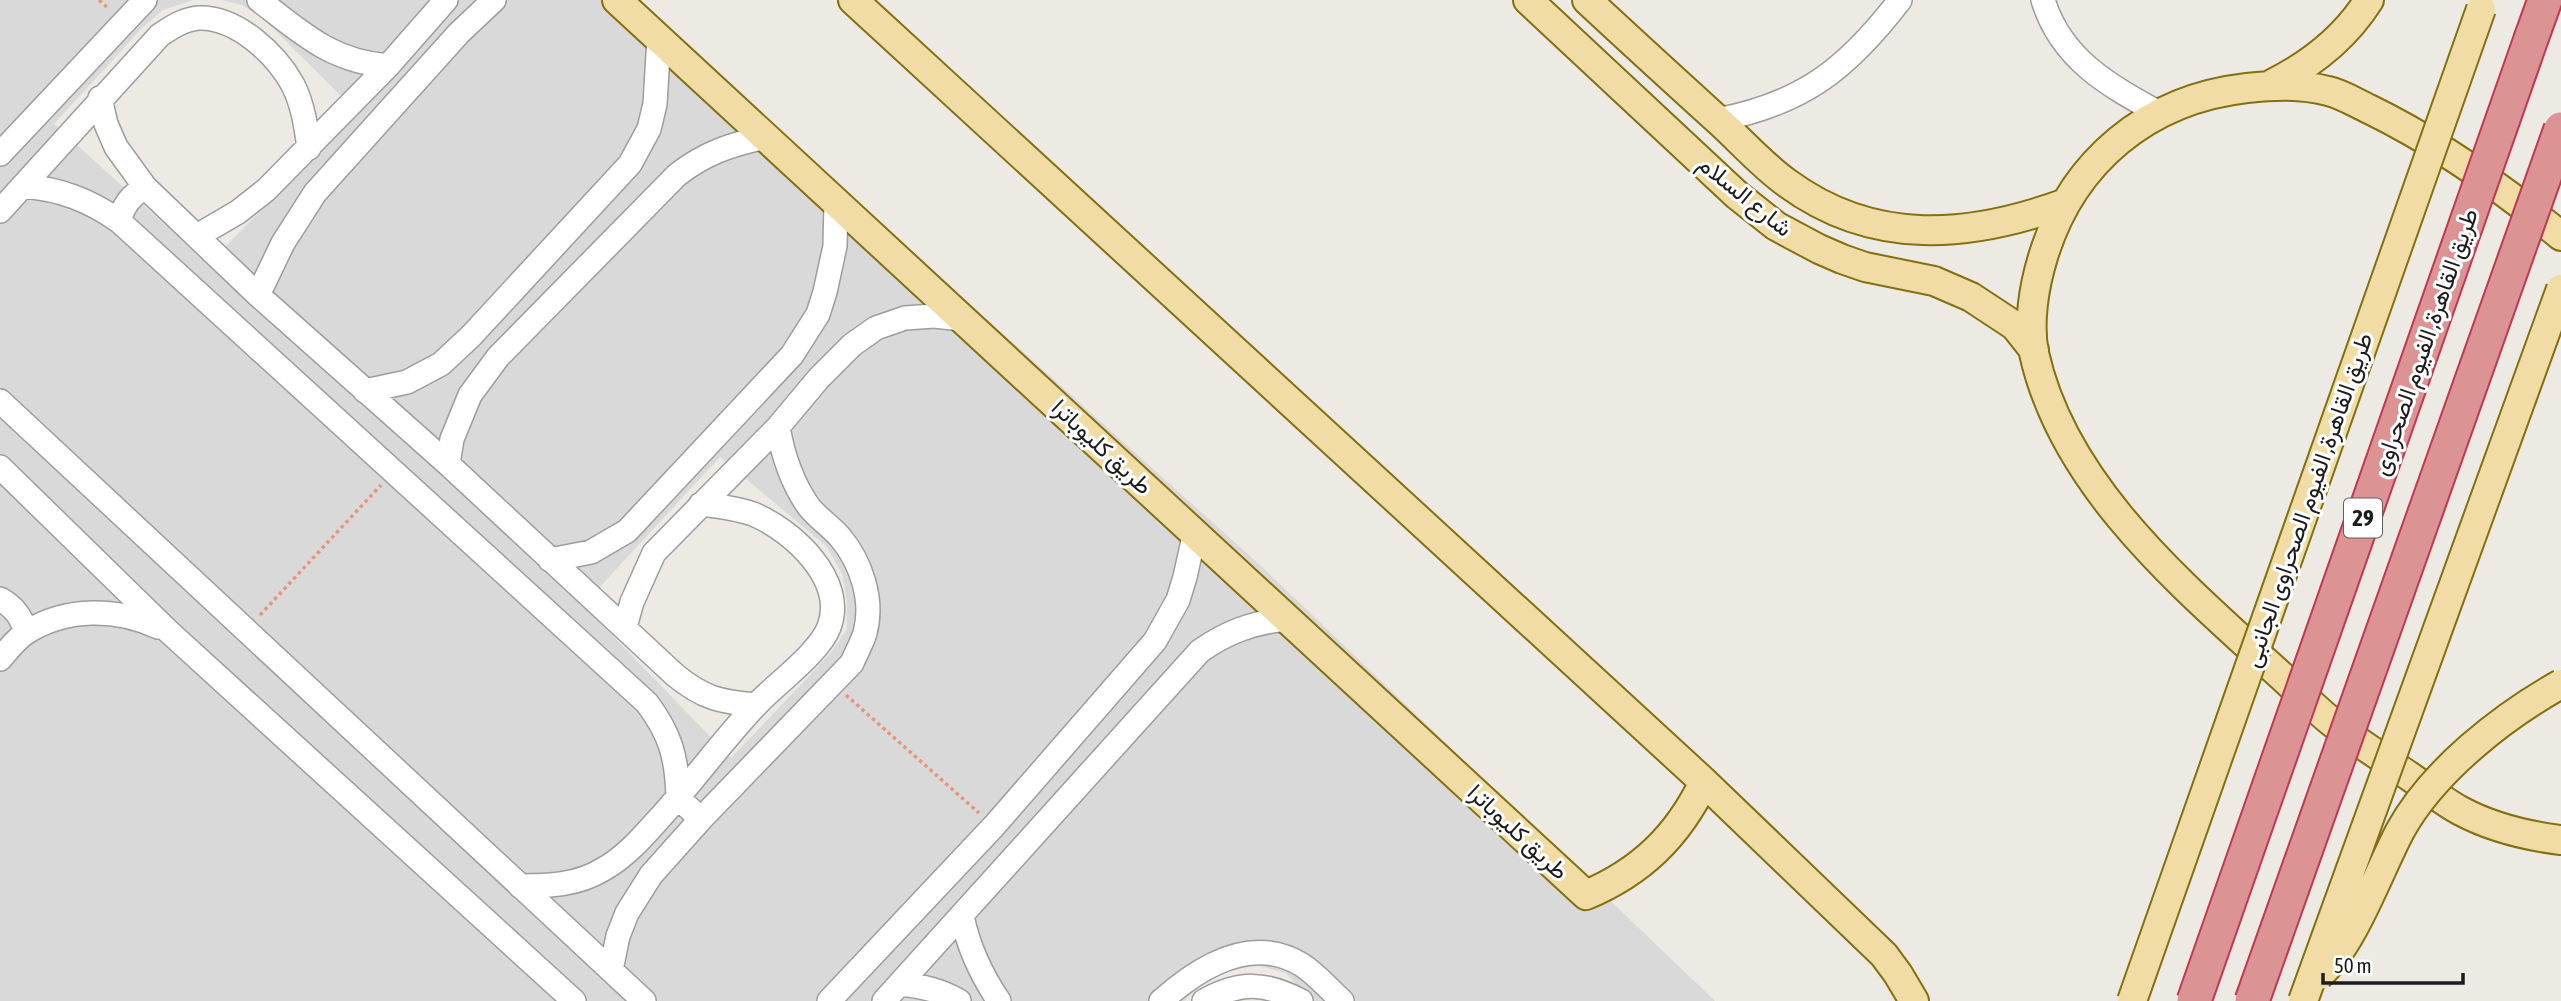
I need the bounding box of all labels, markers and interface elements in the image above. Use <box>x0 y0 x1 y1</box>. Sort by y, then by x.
street label: شارع السلام <box>1691 150 1798 244</box>
street label: طريق القاهرة, الفيوم الصحراوى <box>2366 205 2486 480</box>
street label: طريق القاهرة, الفيوم الصحراوى الجانبى <box>2237 329 2380 672</box>
street label: طريق كليوباترا <box>1045 393 1158 501</box>
road number: 29 <box>2344 498 2382 538</box>
street label: طريق كليوباترا <box>1461 778 1574 886</box>
scale bar <box>2323 942 2463 986</box>
text: 50 m <box>2334 953 2372 977</box>

